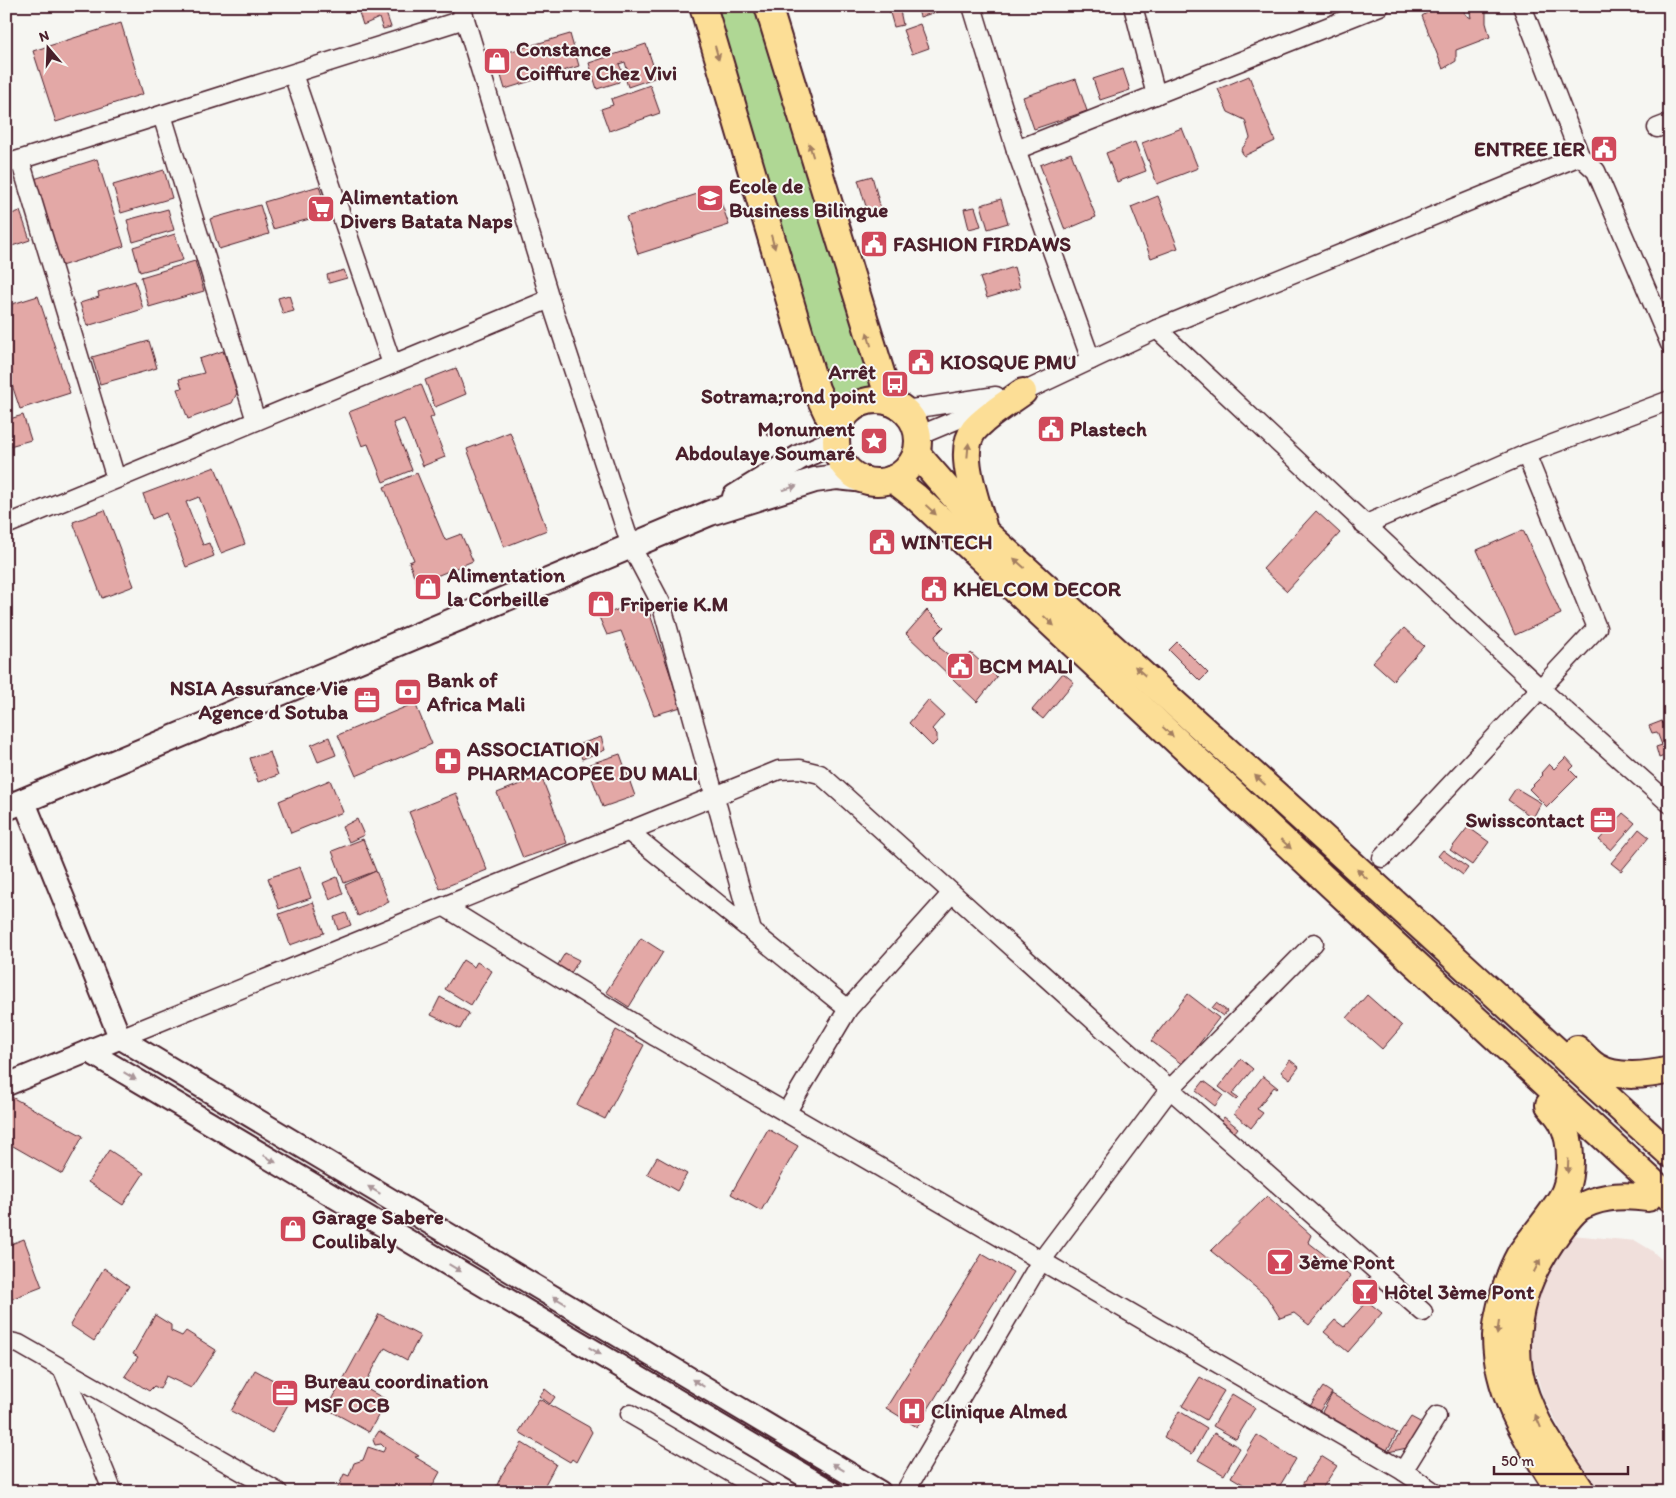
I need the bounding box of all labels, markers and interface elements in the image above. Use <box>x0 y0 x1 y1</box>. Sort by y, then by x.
north arrow <box>22 22 72 72</box>
text: N <box>37 27 51 46</box>
place label: Constance Coiffure Chez Vivi <box>516 36 677 85</box>
shop icon: Constance Coiffure Chez Vivi <box>482 46 512 76</box>
one-way arrow <box>713 46 721 61</box>
public building icon: ENTREE IER <box>1589 134 1619 164</box>
place label: ENTREE IER <box>1474 136 1585 161</box>
one-way arrow <box>807 142 815 157</box>
place label: Ecole de Business Bilingue <box>729 173 888 223</box>
school or university icon: Ecole de Business Bilingue <box>695 183 725 213</box>
place label: Alimentation Divers Batata Naps <box>339 184 513 234</box>
supermarket icon: Alimentation Divers Batata Naps <box>306 194 336 224</box>
public building icon: FASHION FIRDAWS <box>859 229 889 259</box>
place label: FASHION FIRDAWS <box>893 231 1071 256</box>
one-way arrow <box>769 235 777 250</box>
one-way arrow <box>864 331 872 346</box>
public building icon: KIOSQUE PMU <box>906 347 936 377</box>
place label: KIOSQUE PMU <box>940 349 1077 374</box>
place label: Arrêt Sotrama;rond point <box>701 359 876 409</box>
bus stop icon: Arrêt Sotrama;rond point <box>880 369 910 399</box>
public building icon: Plastech <box>1036 414 1066 444</box>
place label: Monument Abdoulaye Soumaré <box>674 416 855 466</box>
place label: Plastech <box>1070 416 1147 441</box>
place icon: Monument Abdoulaye Soumaré <box>859 426 889 456</box>
one-way arrow <box>964 442 972 458</box>
one-way arrow <box>783 484 798 491</box>
one-way arrow <box>924 504 936 516</box>
public building icon: WINTECH <box>867 527 897 557</box>
place label: WINTECH <box>901 529 993 554</box>
one-way arrow <box>1012 557 1025 568</box>
place label: Alimentation la Corbeille <box>446 562 565 611</box>
shop icon: Alimentation la Corbeille <box>413 572 443 602</box>
public building icon: KHELCOM DECOR <box>919 574 949 604</box>
place label: KHELCOM DECOR <box>953 576 1122 601</box>
shop icon: Friperie K.M <box>586 589 616 619</box>
place label: Friperie K.M <box>620 591 729 617</box>
one-way arrow <box>1043 615 1055 627</box>
public building icon: BCM MALI <box>945 651 975 681</box>
place label: BCM MALI <box>979 653 1073 678</box>
one-way arrow <box>1134 665 1146 677</box>
place label: Bank of Africa Mali <box>426 667 525 716</box>
place label: NSIA Assurance Vie Agence d Sotuba <box>170 675 349 725</box>
bank icon: Bank of Africa Mali <box>393 677 423 707</box>
office icon: NSIA Assurance Vie Agence d Sotuba <box>352 685 382 715</box>
one-way arrow <box>1161 726 1173 738</box>
place label: ASSOCIATION PHARMACOPEE DU MALI <box>466 736 698 785</box>
pharmacy icon: ASSOCIATION PHARMACOPEE DU MALI <box>433 746 463 776</box>
one-way arrow <box>1255 774 1267 786</box>
office icon: Swisscontact <box>1588 805 1618 835</box>
place label: Swisscontact <box>1466 807 1584 832</box>
one-way arrow <box>1280 838 1293 849</box>
one-way arrow <box>1357 868 1369 880</box>
one-way arrow <box>124 1071 137 1080</box>
one-way arrow <box>264 1154 277 1163</box>
one-way arrow <box>1564 1159 1572 1175</box>
one-way arrow <box>367 1186 382 1194</box>
place label: Garage Sabere Coulibaly <box>312 1204 444 1254</box>
shop icon: Garage Sabere Coulibaly <box>278 1214 308 1244</box>
bar icon: 3ème Pont <box>1265 1247 1295 1277</box>
place label: 3ème Pont <box>1299 1249 1395 1274</box>
one-way arrow <box>1533 1258 1541 1273</box>
one-way arrow <box>449 1264 462 1273</box>
bar icon: Hôtel 3ème Pont <box>1350 1277 1380 1307</box>
place label: Hôtel 3ème Pont <box>1384 1279 1534 1304</box>
one-way arrow <box>552 1296 565 1305</box>
one-way arrow <box>1493 1320 1501 1336</box>
one-way arrow <box>588 1347 602 1356</box>
place label: Bureau coordination MSF OCB <box>304 1368 488 1417</box>
office icon: Bureau coordination MSF OCB <box>270 1378 300 1408</box>
one-way arrow <box>692 1379 705 1388</box>
hospital icon: Clinique Almed <box>897 1396 927 1426</box>
place label: Clinique Almed <box>931 1398 1068 1424</box>
one-way arrow <box>1533 1414 1541 1428</box>
scale bar <box>1494 1443 1627 1475</box>
text: 50 m <box>1501 1452 1534 1470</box>
one-way arrow <box>831 1462 844 1471</box>

